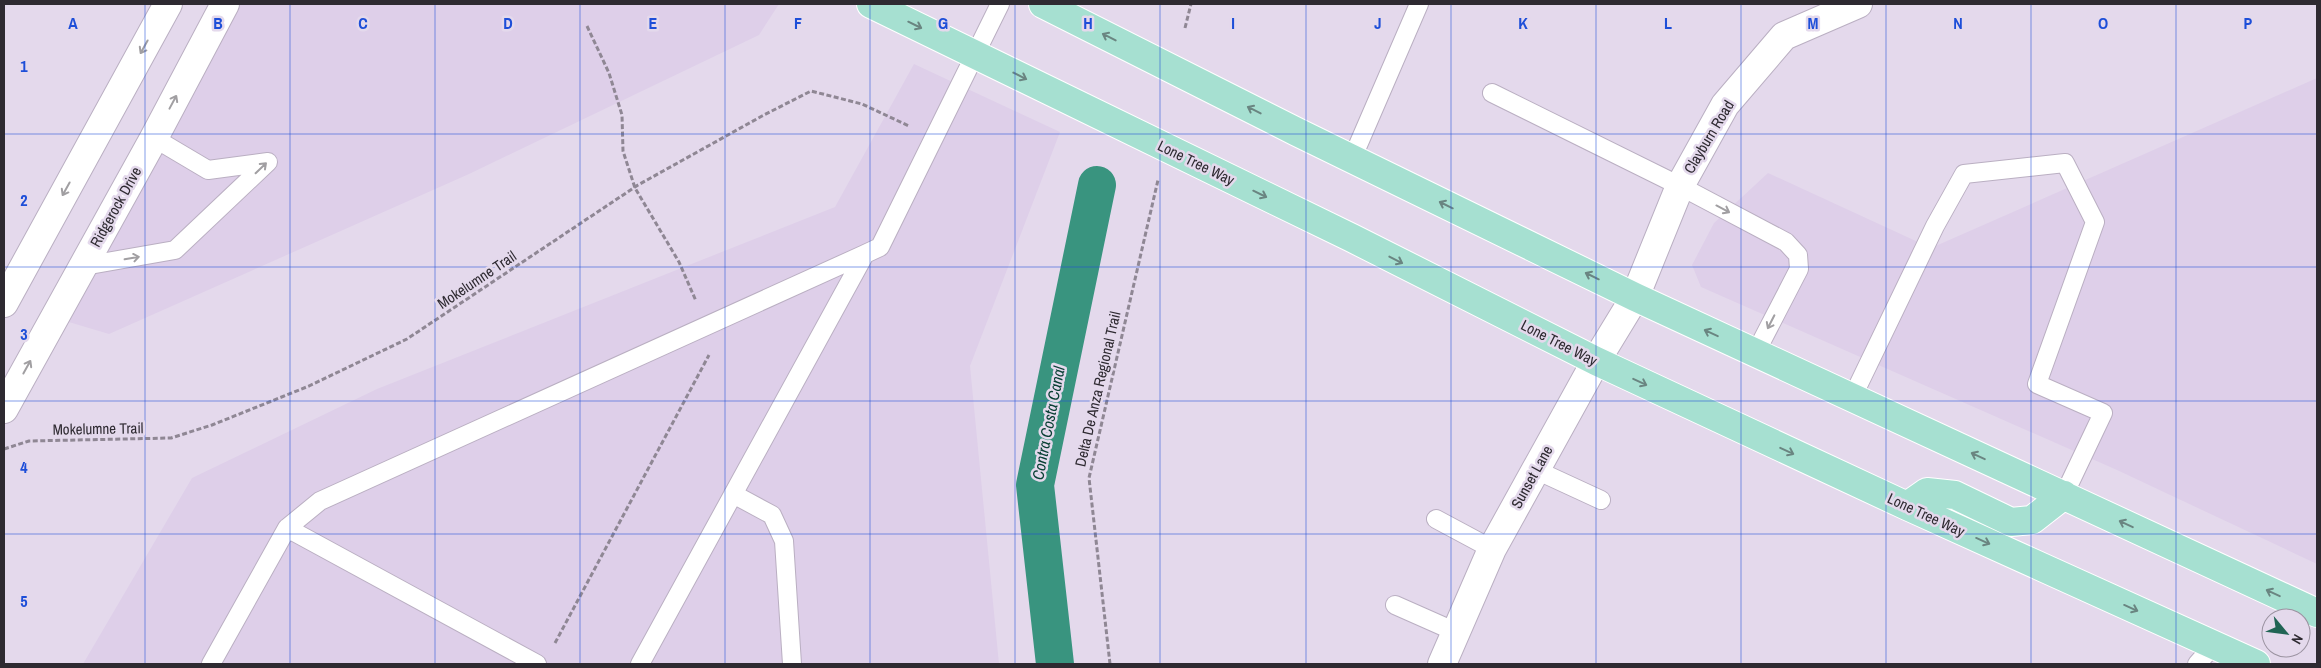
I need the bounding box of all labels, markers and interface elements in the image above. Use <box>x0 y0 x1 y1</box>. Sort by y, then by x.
text: A <box>68 12 78 34</box>
text: B <box>213 12 223 34</box>
text: C <box>358 12 368 34</box>
text: D <box>503 12 513 34</box>
text: E <box>649 12 658 34</box>
text: F <box>794 12 802 34</box>
text: G <box>938 12 948 34</box>
text: H <box>1083 12 1093 34</box>
text: I <box>1231 12 1235 34</box>
text: J <box>1374 12 1382 34</box>
text: K <box>1518 12 1528 34</box>
text: L <box>1664 12 1672 34</box>
text: M <box>1808 12 1819 34</box>
text: N <box>1953 12 1963 34</box>
text: O <box>2098 12 2108 34</box>
text: P <box>2244 12 2253 34</box>
one-way arrow <box>907 21 922 30</box>
one-way arrow <box>1101 32 1116 42</box>
one-way arrow <box>139 39 149 54</box>
text: 1 <box>20 55 28 77</box>
one-way arrow <box>1013 71 1028 81</box>
one-way arrow <box>168 94 178 109</box>
street label: Clayburn Road <box>1678 96 1739 177</box>
one-way arrow <box>1246 105 1261 115</box>
street label: Lone Tree Way <box>1154 135 1239 191</box>
one-way arrow <box>255 162 267 174</box>
street label: Ridgerock Drive <box>85 163 146 251</box>
one-way arrow <box>61 181 70 196</box>
text: 2 <box>20 189 28 211</box>
one-way arrow <box>1253 189 1268 199</box>
one-way arrow <box>1438 199 1453 209</box>
one-way arrow <box>1715 205 1730 214</box>
street label: Mokelumne Trail <box>433 245 520 314</box>
one-way arrow <box>124 252 140 262</box>
one-way arrow <box>1388 256 1403 265</box>
one-way arrow <box>1584 271 1599 281</box>
street label: Delta De Anza Regional Trail <box>1069 309 1126 469</box>
street label: Lone Tree Way <box>1517 314 1602 371</box>
one-way arrow <box>1766 315 1776 330</box>
text: 3 <box>20 323 28 345</box>
one-way arrow <box>1704 328 1719 337</box>
one-way arrow <box>23 360 33 374</box>
water label: Contra Costa Canal <box>1026 363 1070 482</box>
one-way arrow <box>1632 378 1647 387</box>
street label: Mokelumne Trail <box>52 417 144 440</box>
street label: Sunset Lane <box>1506 441 1558 512</box>
one-way arrow <box>1779 446 1794 456</box>
one-way arrow <box>1971 451 1986 460</box>
text: 4 <box>20 456 28 478</box>
street label: Lone Tree Way <box>1884 487 1969 542</box>
one-way arrow <box>2119 519 2134 529</box>
one-way arrow <box>1975 536 1990 546</box>
one-way arrow <box>2266 587 2281 597</box>
text: 5 <box>20 590 28 612</box>
one-way arrow <box>2123 603 2138 613</box>
north arrow <box>2261 608 2311 658</box>
text: N <box>2287 631 2307 647</box>

